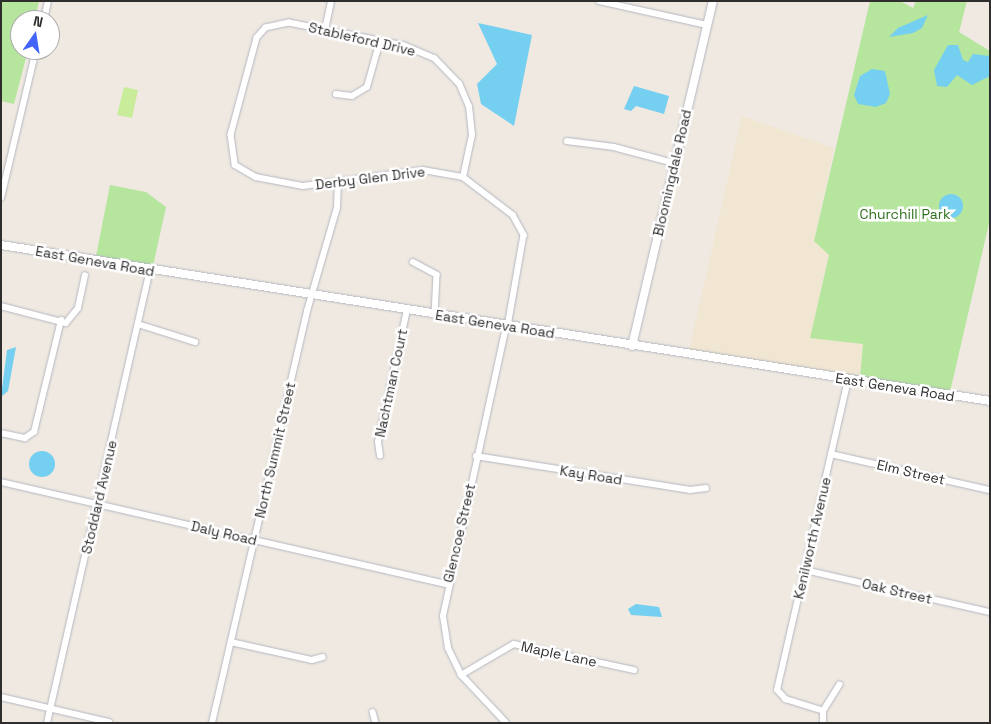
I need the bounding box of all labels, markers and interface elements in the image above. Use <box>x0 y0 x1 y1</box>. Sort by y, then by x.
north arrow <box>10 10 60 60</box>
text: N <box>32 12 45 31</box>
street label: Stableford Drive <box>307 19 417 59</box>
street label: Bloomingdale Road <box>649 108 695 238</box>
street label: Derby Glen Drive <box>314 163 426 193</box>
park label: Churchill Park <box>859 206 951 222</box>
street label: East Geneva Road <box>34 242 156 280</box>
street label: East Geneva Road <box>434 306 556 342</box>
street label: Nachtman Court <box>371 327 411 439</box>
street label: East Geneva Road <box>834 369 956 405</box>
street label: North Summit Street <box>251 380 299 520</box>
street label: Stoddard Avenue <box>78 438 120 556</box>
street label: Elm Street <box>875 456 947 488</box>
street label: Kay Road <box>559 462 623 488</box>
street label: Kenilworth Avenue <box>790 475 834 601</box>
street label: Glencoe Street <box>439 482 479 584</box>
street label: Daly Road <box>189 517 259 549</box>
street label: Oak Street <box>860 575 934 607</box>
street label: Maple Lane <box>520 638 598 670</box>

